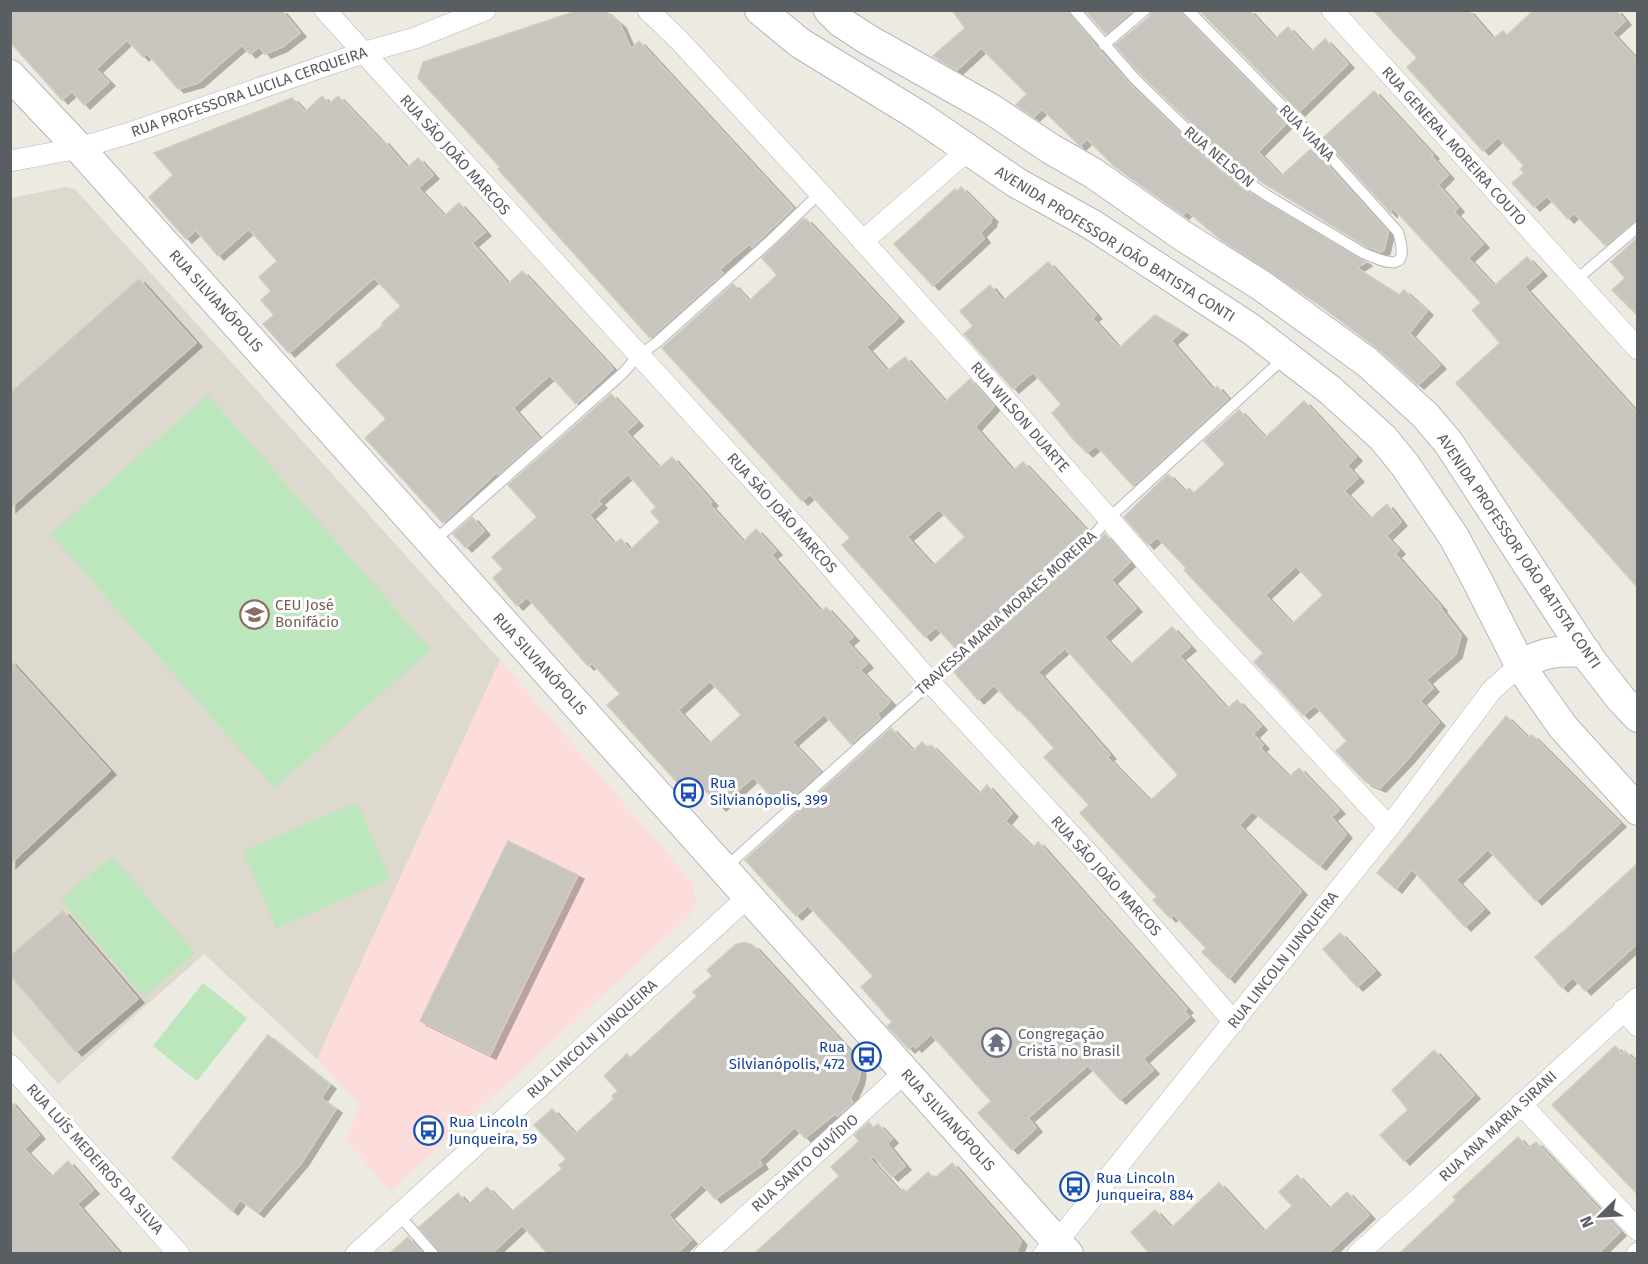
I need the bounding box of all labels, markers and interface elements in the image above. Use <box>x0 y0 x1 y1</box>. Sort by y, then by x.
street label: RUA PROFESSORA LUCILA CERQUEIRA <box>129 43 370 141</box>
street label: RUA GENERAL MOREIRA COUTO <box>1378 63 1530 229</box>
street label: RUA SÃO JOÃO MARCOS <box>396 91 514 219</box>
street label: RUA VIANA <box>1276 101 1339 165</box>
street label: RUA NELSON <box>1180 123 1258 191</box>
street label: AVENIDA PROFESSOR JOÃO BATISTA CONTI <box>992 162 1238 326</box>
street label: RUA SILVIANÓPOLIS <box>165 246 267 356</box>
street label: RUA WILSON DUARTE <box>967 358 1073 476</box>
street label: AVENIDA PROFESSOR JOÃO BATISTA CONTI <box>1433 430 1605 672</box>
street label: RUA SÃO JOÃO MARCOS <box>723 449 841 577</box>
street label: TRAVESSA MARIA MORAES MOREIRA <box>912 527 1100 699</box>
place label: CEU José Bonifácio <box>275 596 339 631</box>
school or university icon: CEU José Bonifácio <box>238 598 270 630</box>
street label: RUA SILVIANÓPOLIS <box>489 609 591 719</box>
place label: Rua Silvianópolis, 399 <box>710 774 828 809</box>
bus stop icon: Rua Silvianópolis, 399 <box>673 776 705 808</box>
street label: RUA SÃO JOÃO MARCOS <box>1047 812 1165 940</box>
street label: RUA LINCOLN JUNQUEIRA <box>1224 888 1342 1032</box>
street label: RUA LINCOLN JUNQUEIRA <box>523 976 661 1102</box>
place label: Congregação Cristã no Brasil <box>1018 1025 1121 1060</box>
temple icon: Congregação Cristã no Brasil <box>981 1027 1013 1059</box>
place label: Rua Silvianópolis, 472 <box>729 1038 845 1073</box>
bus stop icon: Rua Silvianópolis, 472 <box>850 1040 882 1072</box>
street label: RUA SILVIANÓPOLIS <box>897 1065 999 1175</box>
street label: RUA ANA MARIA SIRANI <box>1436 1067 1560 1185</box>
street label: RUA LUÍS MEDEIROS DA SILVA <box>23 1080 167 1238</box>
street label: RUA SANTO OUVÍDIO <box>748 1110 862 1216</box>
place label: Rua Lincoln Junqueira, 59 <box>449 1113 537 1148</box>
bus stop icon: Rua Lincoln Junqueira, 59 <box>412 1115 444 1147</box>
place label: Rua Lincoln Junqueira, 884 <box>1096 1169 1194 1204</box>
bus stop icon: Rua Lincoln Junqueira, 884 <box>1059 1171 1091 1203</box>
north arrow <box>1570 1186 1630 1246</box>
text: N <box>1576 1213 1598 1231</box>

